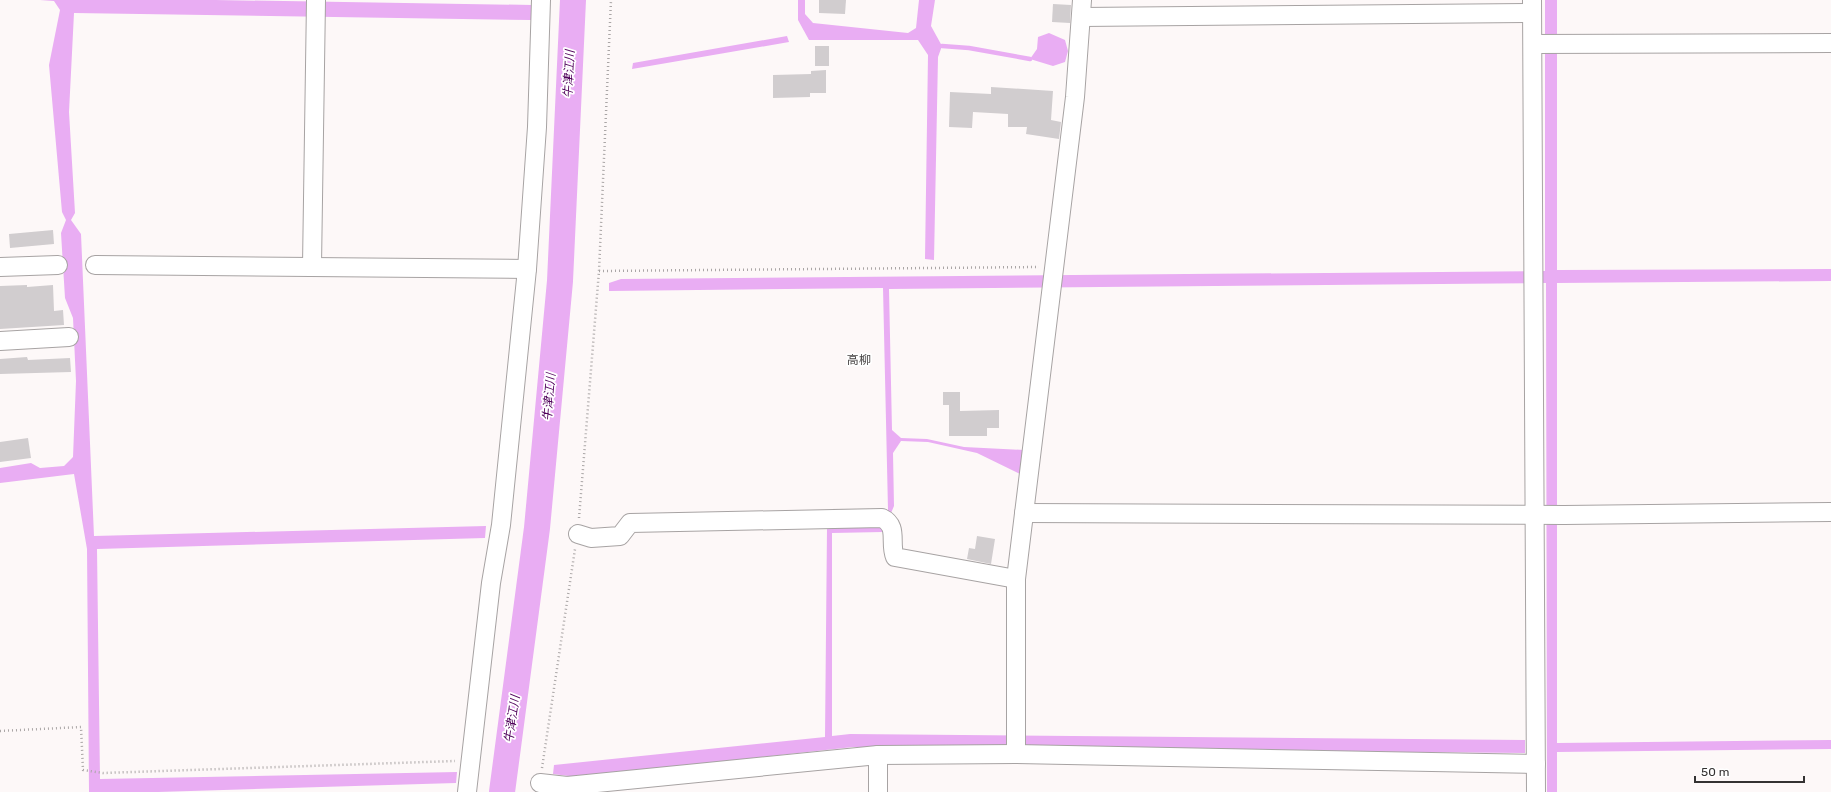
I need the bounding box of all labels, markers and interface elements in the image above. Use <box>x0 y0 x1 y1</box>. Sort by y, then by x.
water label: 牛津江川 <box>561 48 577 98</box>
district label: 高柳 <box>847 353 871 367</box>
water label: 牛津江川 <box>540 370 558 422</box>
water label: 牛津江川 <box>502 692 523 744</box>
scale bar <box>1695 758 1804 784</box>
text: 50 m <box>1701 765 1729 779</box>

